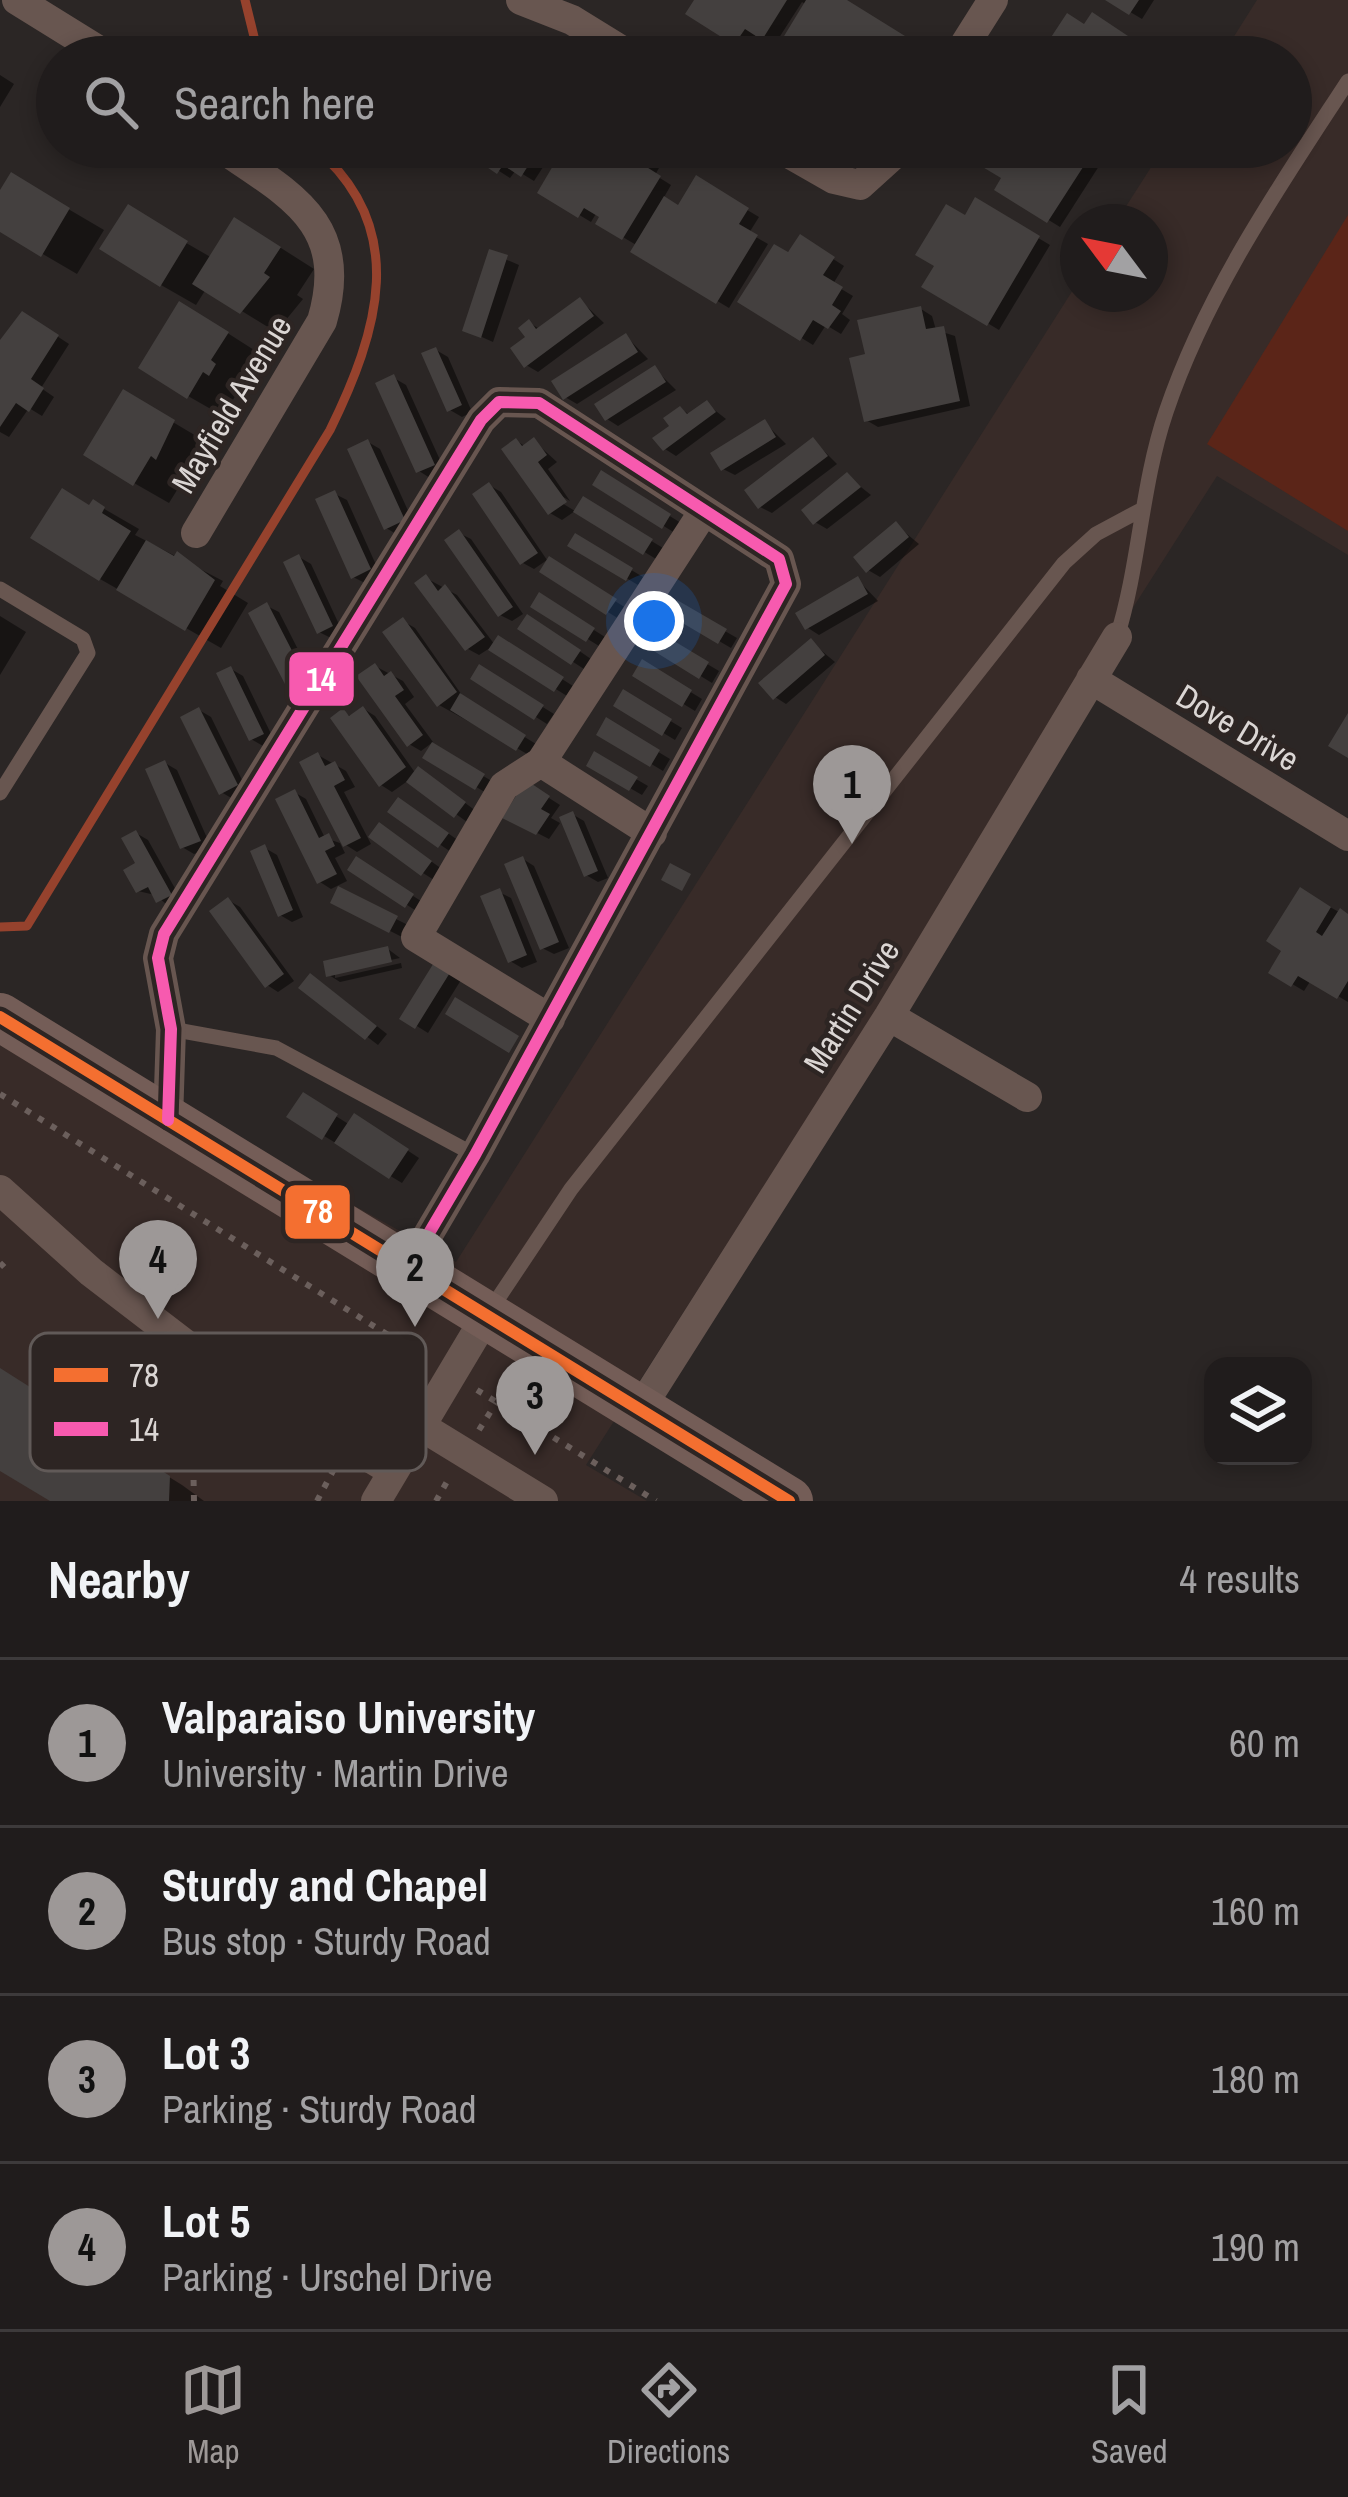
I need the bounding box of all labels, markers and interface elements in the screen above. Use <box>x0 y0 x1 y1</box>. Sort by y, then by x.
search box <box>36 36 1312 168</box>
icon: search <box>78 69 144 135</box>
text: Search here <box>174 72 375 133</box>
north arrow <box>1060 204 1168 312</box>
street label: Mayfield Avenue <box>161 307 301 501</box>
your location <box>624 591 684 651</box>
line badge: 14 <box>287 650 356 708</box>
text: 14 <box>306 657 336 701</box>
street label: Dove Drive <box>1169 673 1307 781</box>
pin: 1 <box>813 745 891 844</box>
street label: Martin Drive <box>793 931 909 1081</box>
line badge: 78 <box>283 1183 352 1241</box>
text: 78 <box>303 1189 333 1233</box>
pin: 4 <box>119 1220 197 1319</box>
pin: 2 <box>376 1228 454 1327</box>
legend <box>30 1333 426 1471</box>
text: 78 <box>129 1353 159 1397</box>
pin: 3 <box>496 1356 574 1455</box>
map controls <box>1204 1357 1312 1465</box>
button: layers <box>1204 1357 1312 1465</box>
text: 14 <box>129 1407 159 1451</box>
text: Nearby <box>48 1545 190 1614</box>
text: 4 results <box>1179 1553 1300 1605</box>
text: Valparaiso University <box>162 1686 535 1747</box>
text: 1 <box>78 1717 96 1769</box>
text: 60 m <box>1229 1717 1300 1769</box>
text: University · Martin Drive <box>162 1747 509 1799</box>
text: Sturdy and Chapel <box>162 1854 488 1915</box>
text: 2 <box>78 1885 96 1937</box>
text: 160 m <box>1211 1885 1300 1937</box>
text: Bus stop · Sturdy Road <box>162 1915 491 1967</box>
text: Lot 3 <box>162 2022 250 2083</box>
text: 3 <box>78 2053 96 2105</box>
text: 180 m <box>1211 2053 1300 2105</box>
text: Parking · Sturdy Road <box>162 2083 477 2135</box>
text: Lot 5 <box>162 2190 250 2251</box>
text: 4 <box>78 2221 96 2273</box>
text: 190 m <box>1211 2221 1300 2273</box>
text: Parking · Urschel Drive <box>162 2251 493 2303</box>
tab: Map <box>180 2357 246 2473</box>
tab: Directions <box>607 2357 730 2473</box>
tab: Saved <box>1091 2357 1168 2473</box>

